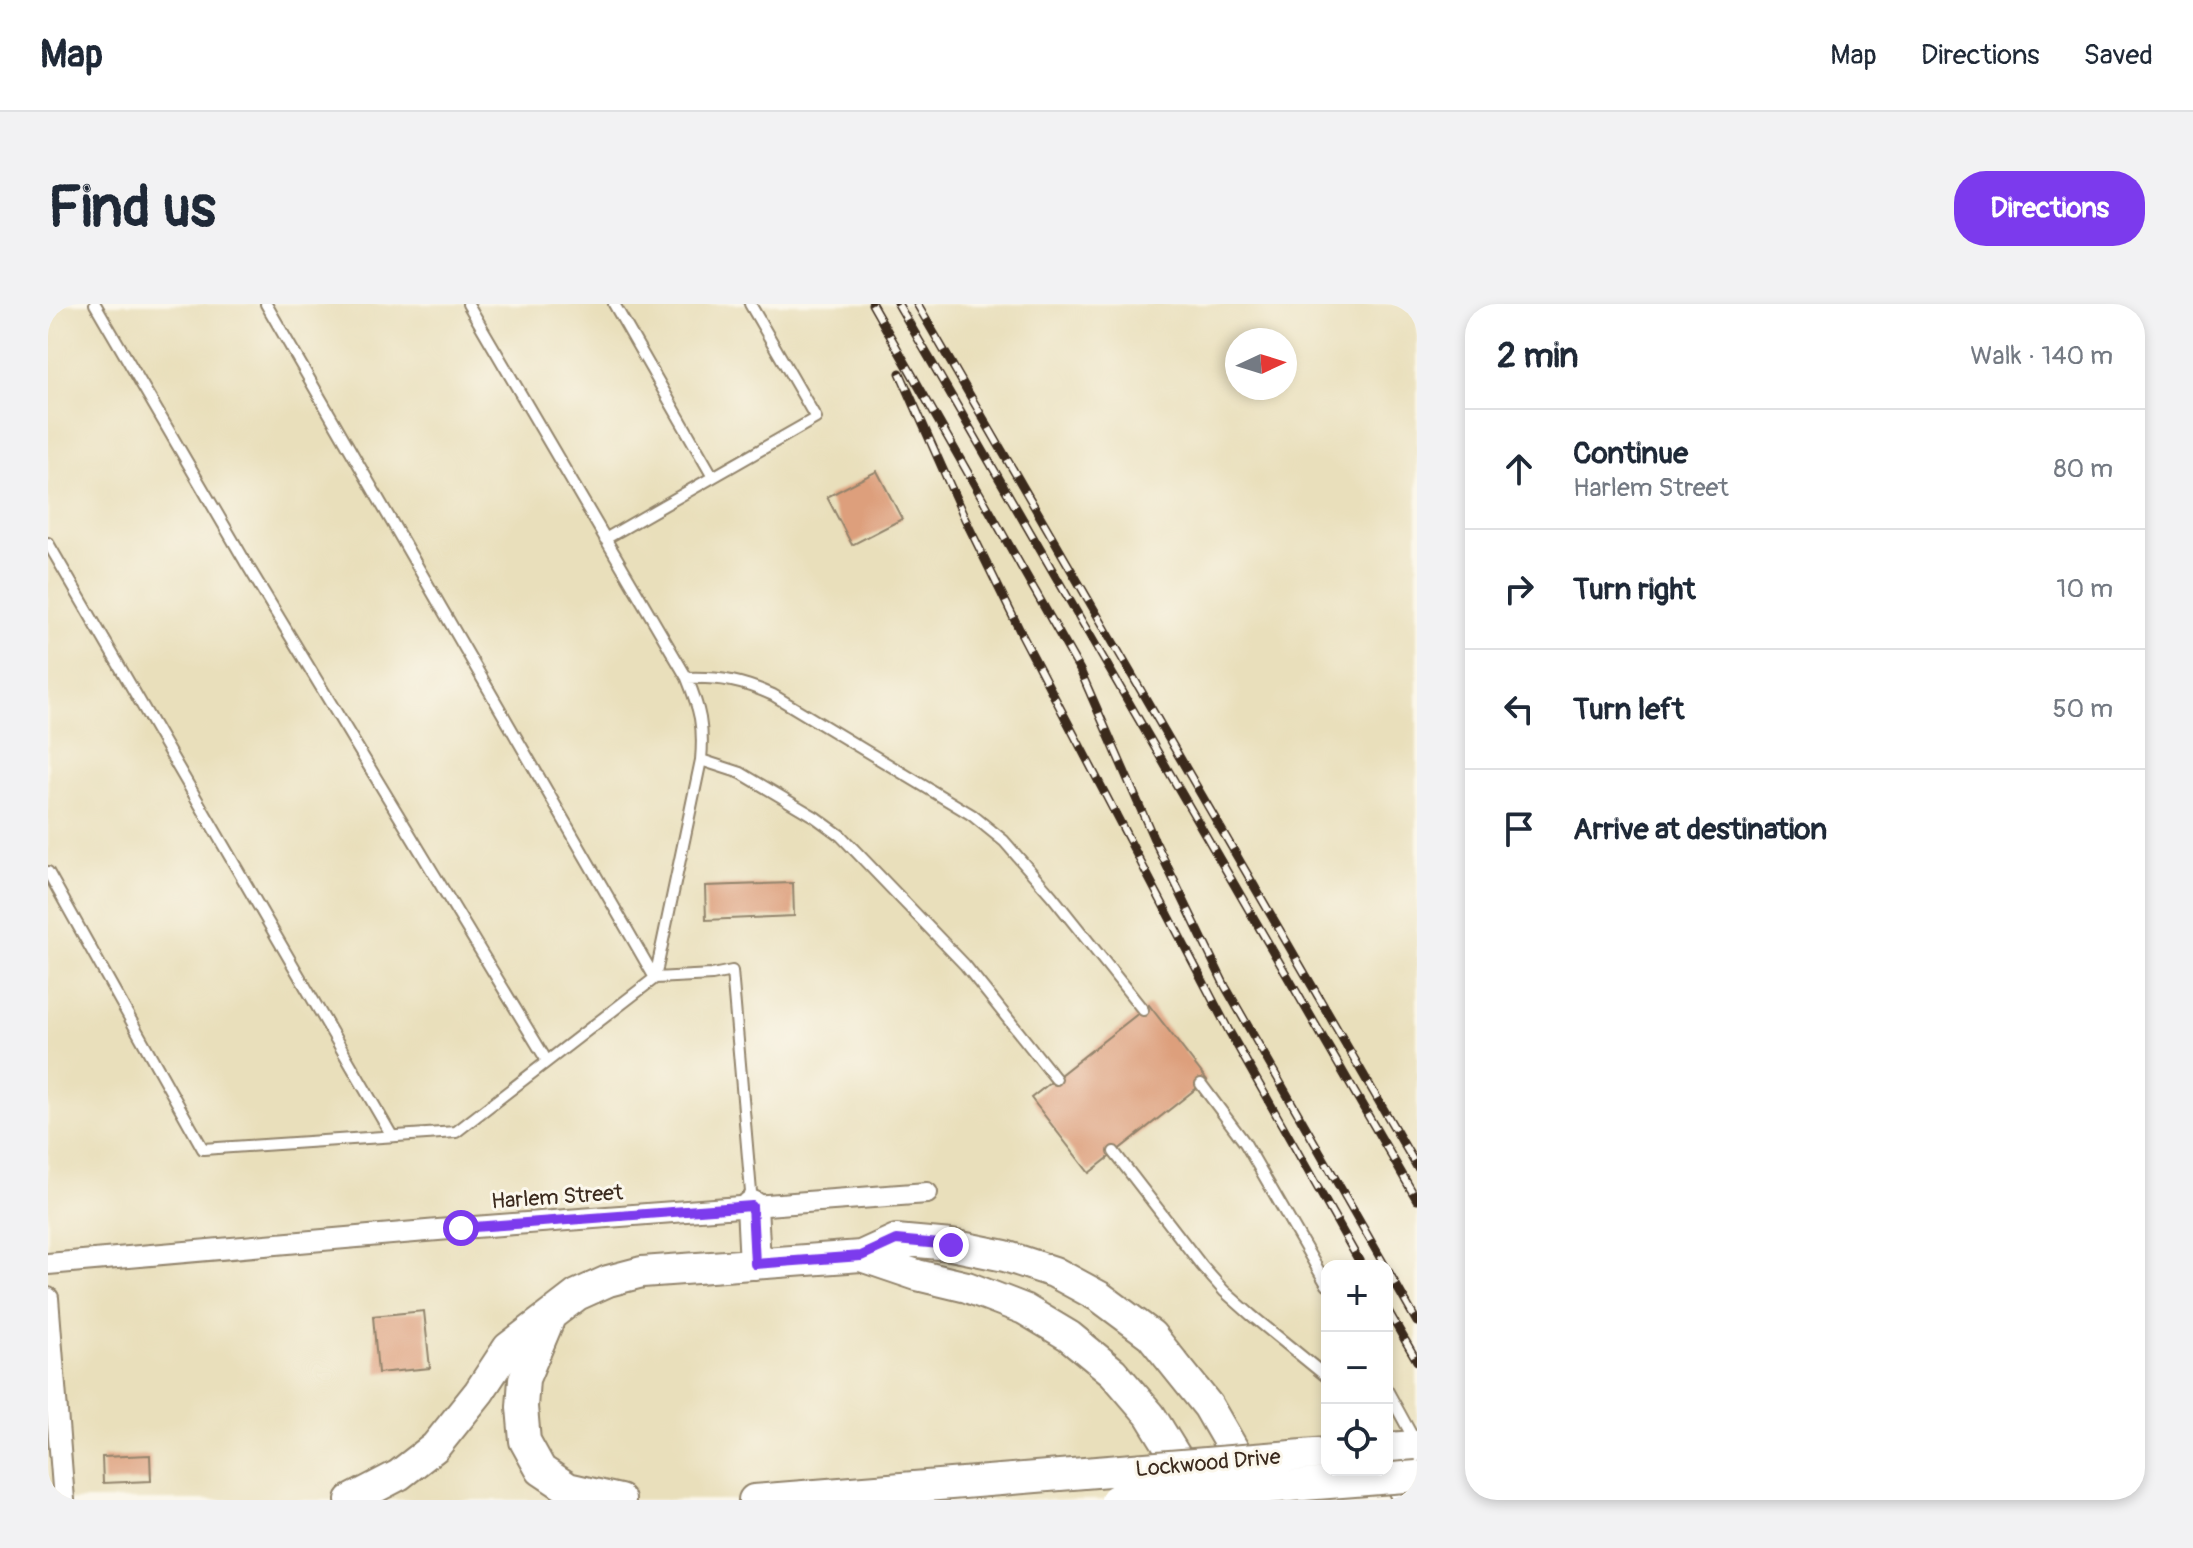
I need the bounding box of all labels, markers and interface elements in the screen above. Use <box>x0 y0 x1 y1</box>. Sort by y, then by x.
text: Map <box>40 31 103 79</box>
text: Map <box>1830 38 1877 73</box>
text: Directions <box>1921 38 2040 73</box>
text: Saved <box>2084 38 2153 73</box>
button: Directions <box>1954 171 2145 246</box>
text: Find us <box>48 174 216 243</box>
north arrow <box>1225 328 1297 400</box>
text: 2 min <box>1497 335 1579 378</box>
text: Walk · 140 m <box>1970 340 2113 372</box>
text: Continue <box>1573 435 1688 472</box>
icon: ahead <box>1497 447 1541 491</box>
text: 80 m <box>2053 453 2113 485</box>
text: Harlem Street <box>1573 472 1729 504</box>
icon: right <box>1497 567 1541 611</box>
text: Turn right <box>1573 571 1696 608</box>
text: 10 m <box>2056 573 2113 605</box>
icon: left <box>1497 687 1541 731</box>
text: Turn left <box>1573 691 1684 728</box>
text: 50 m <box>2052 693 2113 725</box>
icon: arrive <box>1497 807 1541 851</box>
text: Arrive at destination <box>1573 811 1827 848</box>
street label: Harlem Street <box>490 1178 624 1216</box>
route start <box>443 1210 479 1246</box>
route end <box>933 1227 969 1263</box>
map controls <box>1321 1260 1393 1476</box>
button: + <box>1321 1260 1393 1332</box>
button: − <box>1321 1332 1393 1404</box>
button: locate <box>1321 1404 1393 1476</box>
street label: Lockwood Drive <box>1134 1443 1282 1483</box>

